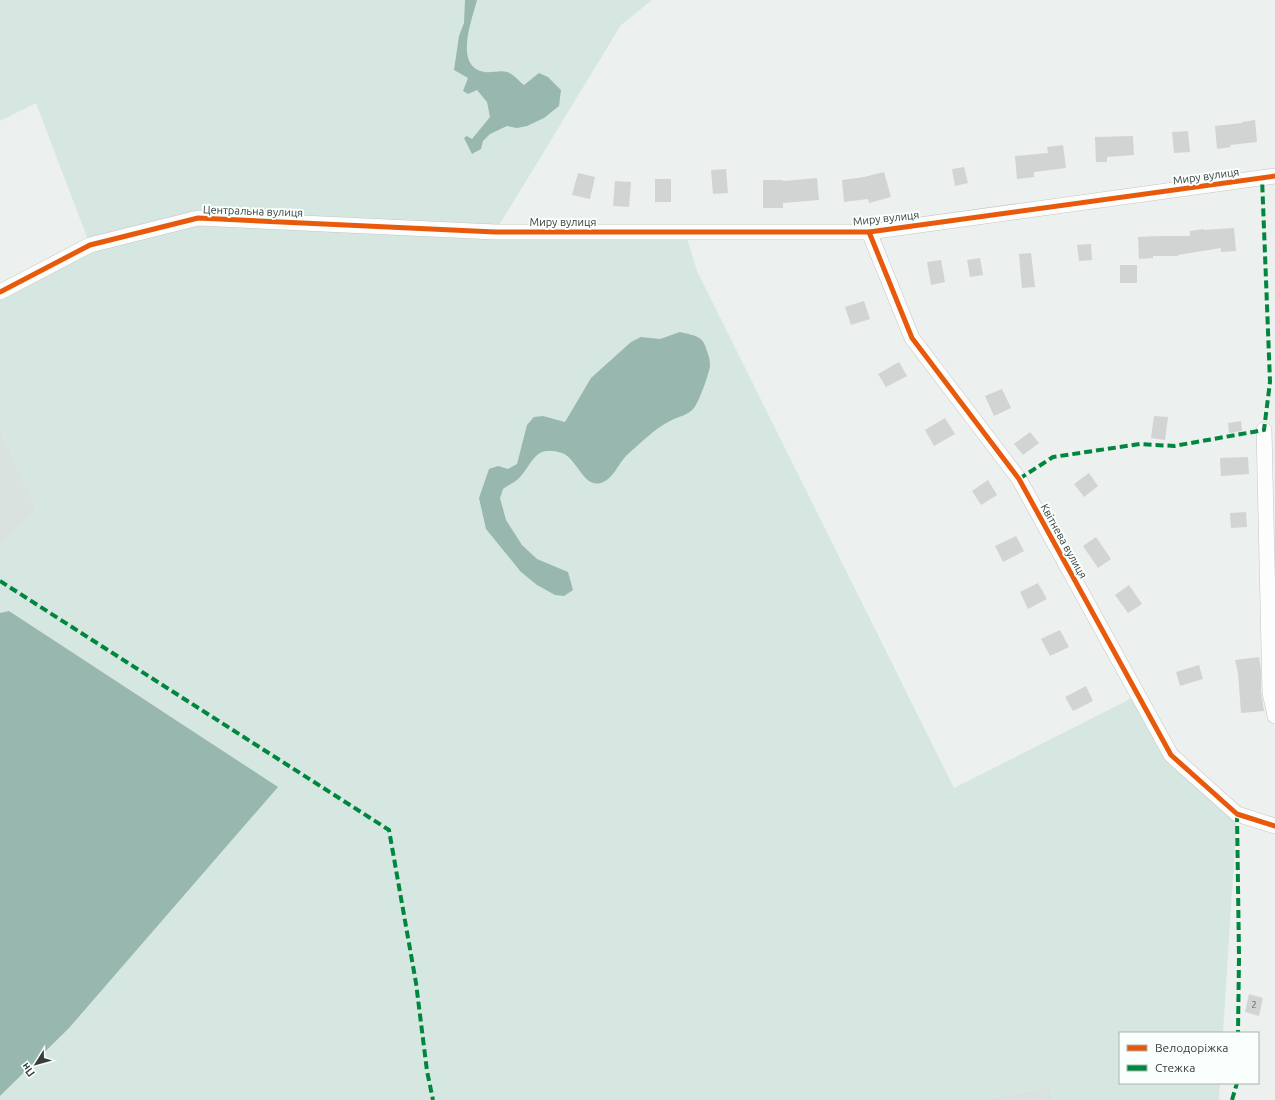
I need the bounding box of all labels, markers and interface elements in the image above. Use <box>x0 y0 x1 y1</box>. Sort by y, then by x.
street label: Миру вулиця <box>1172 165 1240 187</box>
street label: Центральна вулиця <box>203 203 303 219</box>
street label: Миру вулиця <box>852 209 920 227</box>
street label: Миру вулиця <box>530 216 596 228</box>
street label: Квітнева вулиця <box>1039 502 1089 580</box>
house number: 2 <box>1251 1000 1257 1010</box>
legend <box>1119 1032 1259 1084</box>
text: Велодоріжка <box>1155 1041 1229 1054</box>
north arrow <box>16 1044 56 1084</box>
text: Пн <box>19 1061 37 1079</box>
text: Стежка <box>1155 1061 1195 1074</box>

